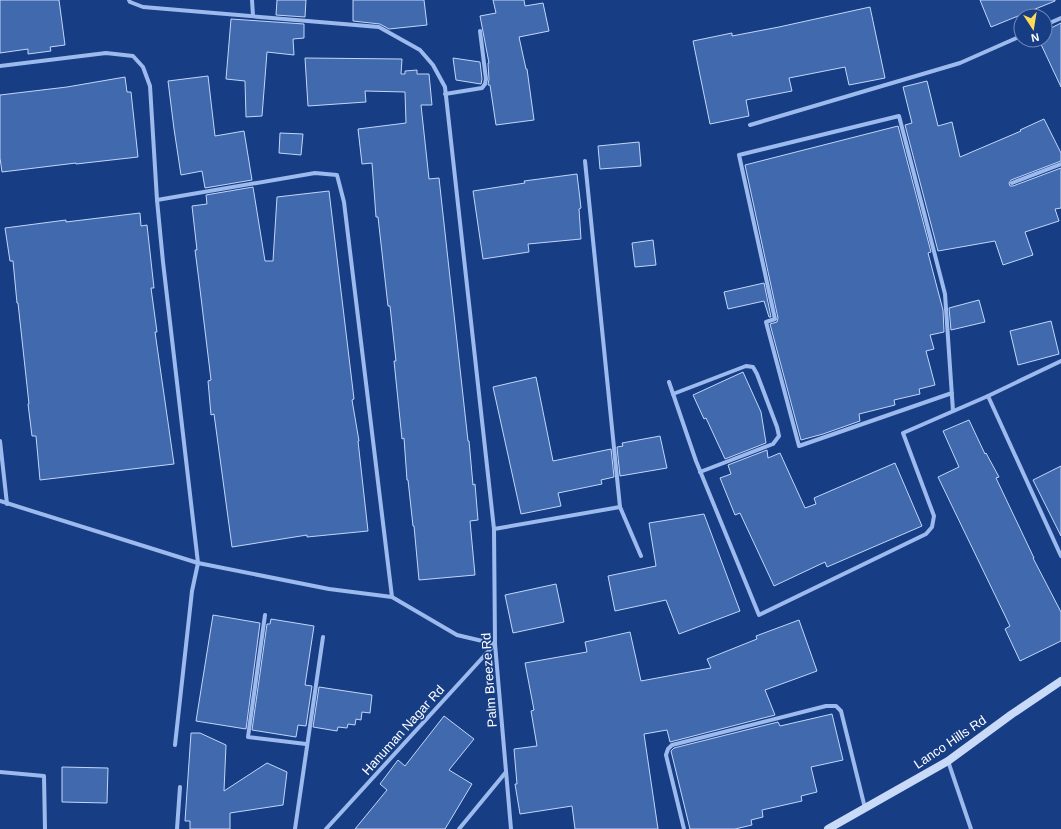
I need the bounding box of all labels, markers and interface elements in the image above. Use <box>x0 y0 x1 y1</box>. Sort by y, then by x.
north arrow <box>1013 8 1053 48</box>
text: N <box>1030 31 1040 44</box>
street label: Palm Breeze Rd <box>478 632 500 728</box>
street label: Hanuman Nagar Rd <box>359 682 447 778</box>
street label: Lanco Hills Rd <box>911 712 989 772</box>

